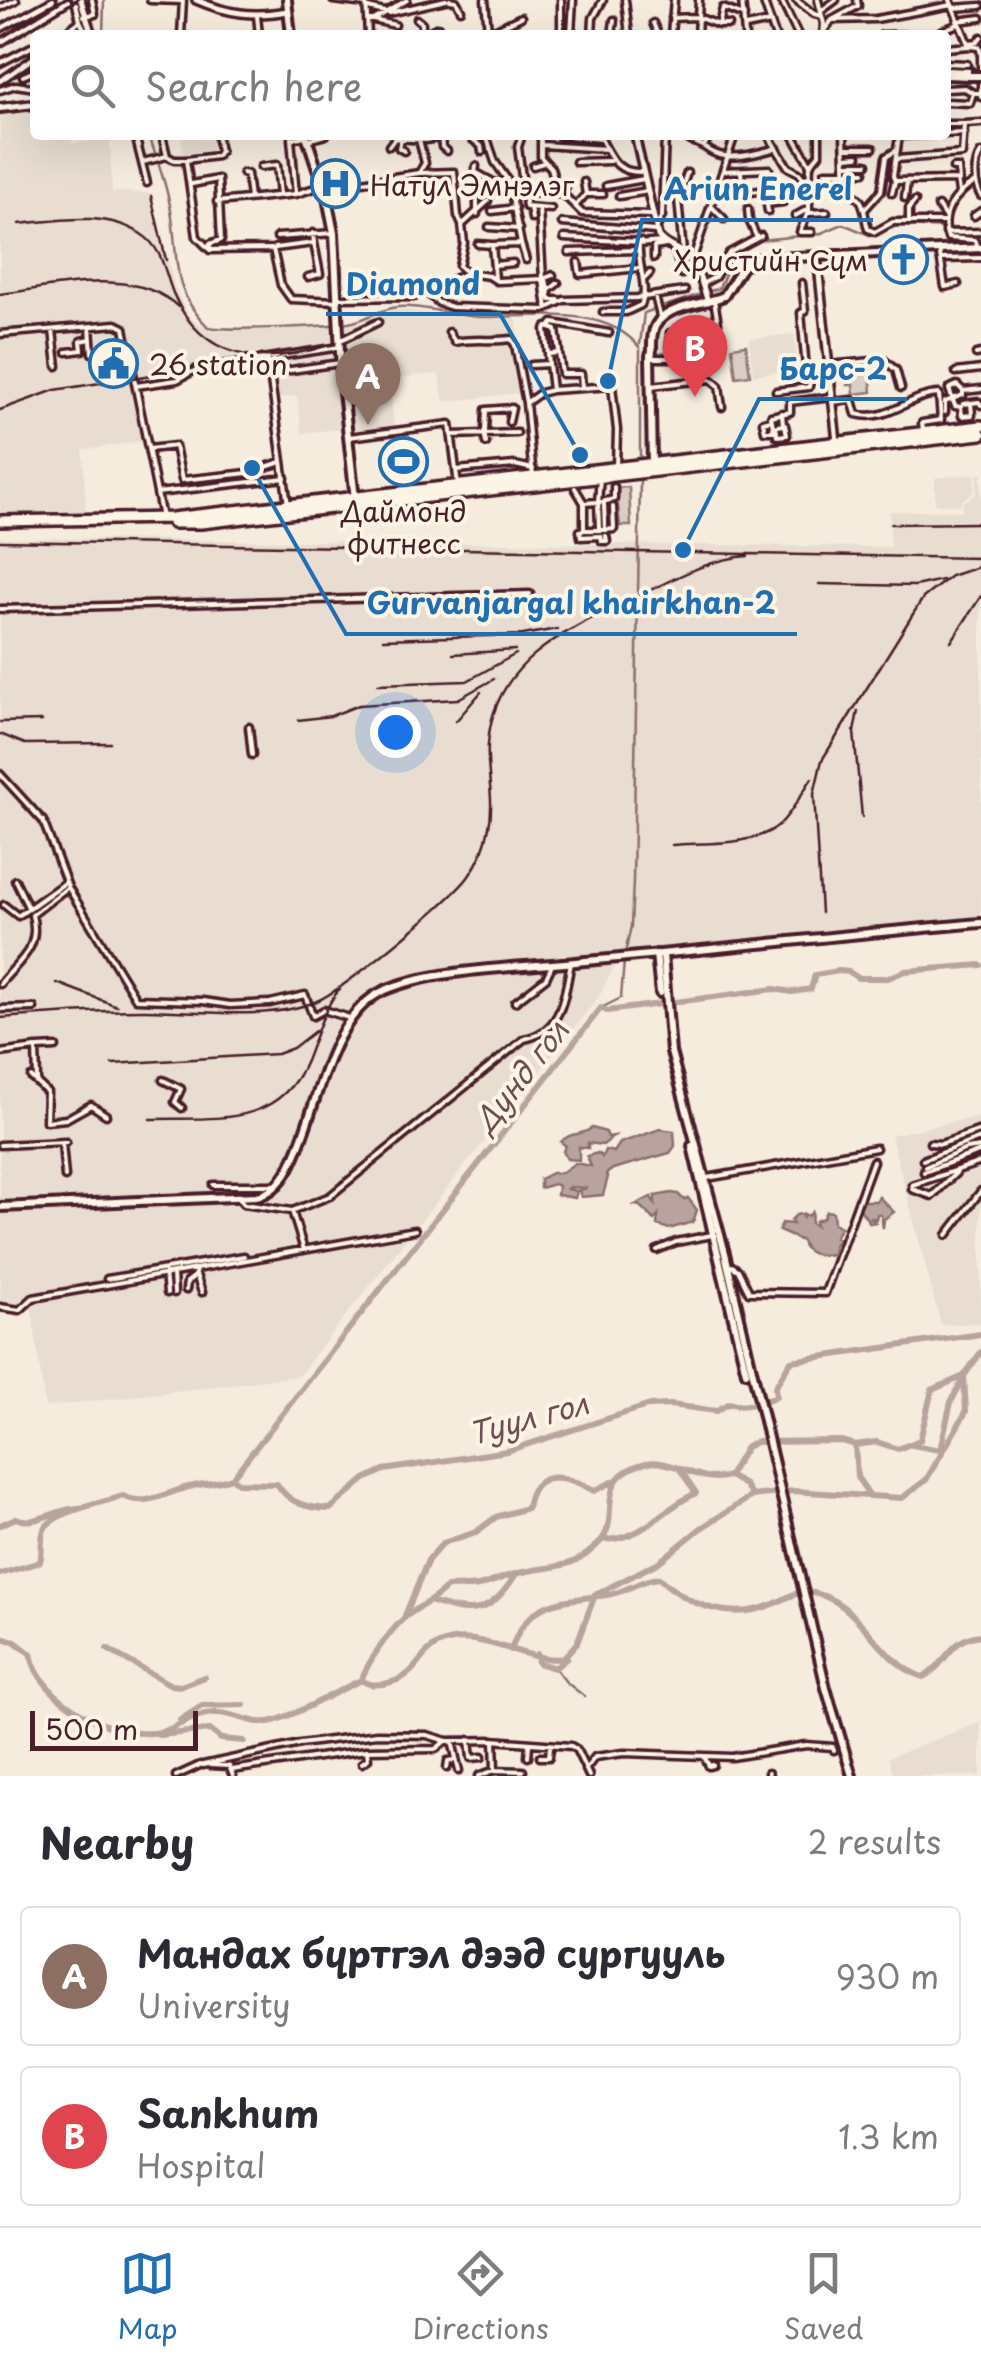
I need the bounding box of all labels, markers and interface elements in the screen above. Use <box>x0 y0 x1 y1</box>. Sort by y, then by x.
search box <box>30 30 951 140</box>
text: Search here <box>145 57 362 114</box>
icon: search <box>65 58 120 113</box>
hospital icon: Натул Эмнэлэг <box>309 158 361 210</box>
callout: Ariun Enerel <box>642 160 873 220</box>
place label: Натул Эмнэлэг <box>370 163 575 206</box>
text: Ariun Enerel <box>664 165 852 210</box>
church icon: Христийн Сүм <box>877 233 929 285</box>
place label: Христийн Сүм <box>674 238 868 281</box>
callout: Diamond <box>326 254 500 314</box>
text: Diamond <box>346 260 480 305</box>
pin: B <box>662 314 728 397</box>
public building icon: 26 station <box>88 337 140 389</box>
callout: Барс-2 <box>759 339 907 399</box>
place label: 26 station <box>149 342 288 385</box>
pin: A <box>336 342 400 425</box>
text: Барс-2 <box>779 345 887 390</box>
sports icon: Даймонд фитнесс <box>378 436 430 488</box>
place label: Даймонд фитнесс <box>340 489 467 564</box>
callout: Gurvanjargal khairkhan-2 <box>346 574 797 634</box>
text: Gurvanjargal khairkhan-2 <box>367 579 775 624</box>
your location <box>370 707 421 758</box>
water label: Дунд гол <box>460 1009 578 1143</box>
water label: Туул гол <box>463 1379 593 1455</box>
scale bar <box>30 1706 198 1750</box>
text: 500 m <box>45 1707 138 1750</box>
text: Nearby <box>40 1810 194 1873</box>
text: 2 results <box>808 1817 941 1865</box>
text: Мандах бүртгэл дээд сургууль <box>137 1924 725 1981</box>
text: A <box>62 1952 87 2000</box>
text: 930 m <box>836 1952 939 2000</box>
text: University <box>137 1981 291 2029</box>
text: Sankhum <box>137 2084 319 2141</box>
text: B <box>64 2112 85 2160</box>
text: 1.3 km <box>838 2112 939 2160</box>
text: Hospital <box>137 2141 265 2189</box>
tab: Map <box>118 2246 177 2349</box>
tab: Directions <box>413 2246 549 2349</box>
tab: Saved <box>784 2246 863 2349</box>

